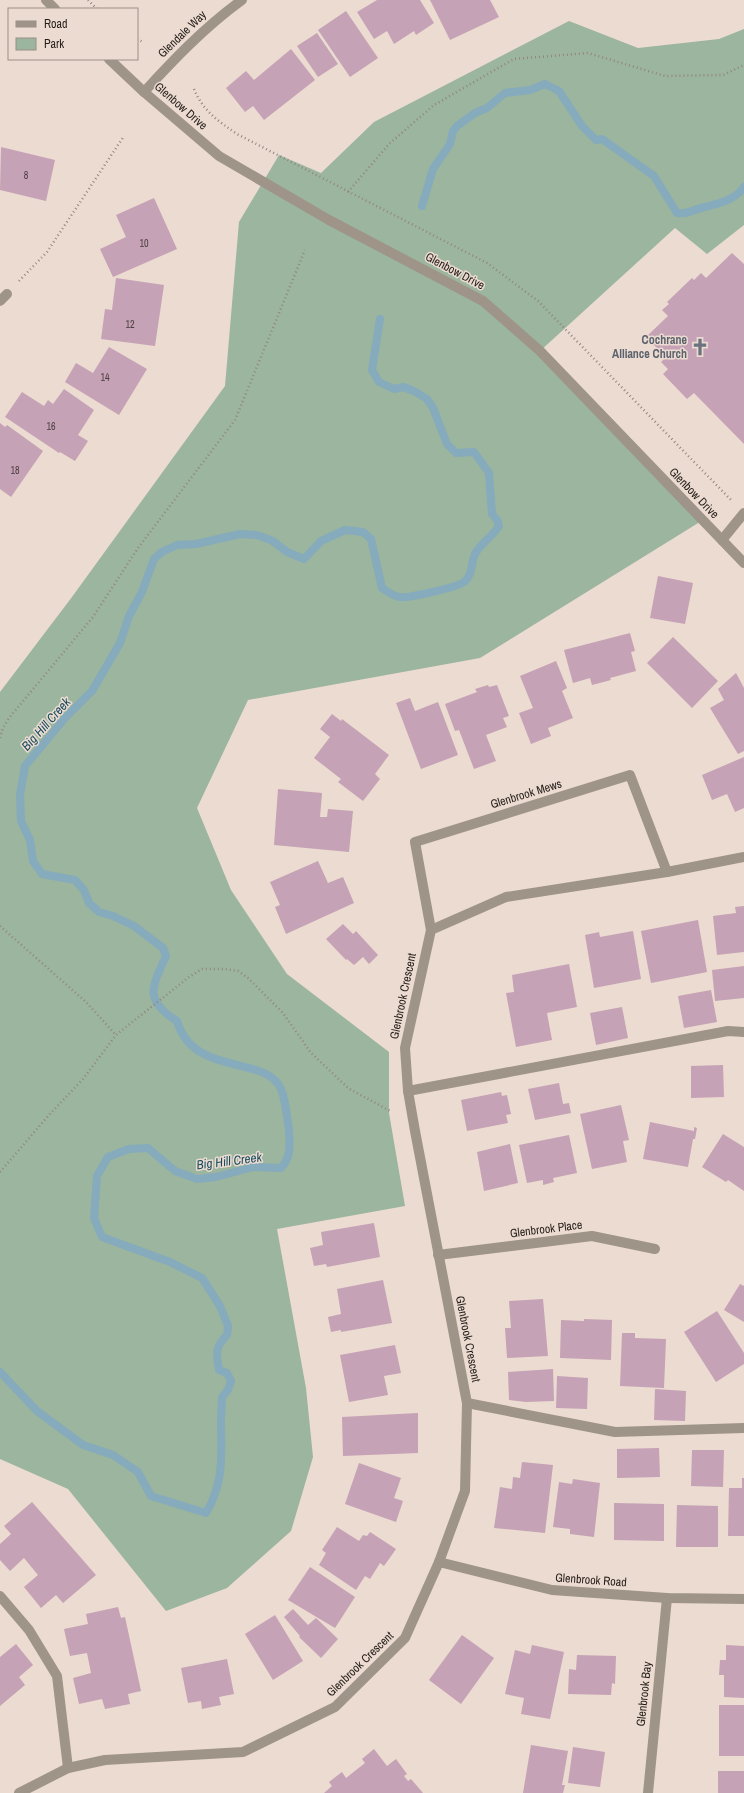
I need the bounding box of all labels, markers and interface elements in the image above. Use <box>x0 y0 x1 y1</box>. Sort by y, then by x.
street label: Glendale Way <box>154 7 210 61</box>
legend <box>8 8 138 60</box>
text: Road <box>44 16 68 32</box>
text: Park <box>44 36 64 52</box>
street label: Glenbow Drive <box>151 79 211 133</box>
house number: 8 <box>24 169 29 182</box>
house number: 10 <box>139 237 149 250</box>
street label: Glenbow Drive <box>423 249 487 293</box>
house number: 12 <box>125 318 135 331</box>
place label: Cochrane Alliance Church <box>612 332 688 362</box>
church icon: Cochrane Alliance Church <box>690 337 710 357</box>
house number: 14 <box>100 371 110 384</box>
house number: 16 <box>46 420 56 433</box>
house number: 18 <box>10 464 20 477</box>
street label: Glenbow Drive <box>666 464 722 522</box>
water label: Big Hill Creek <box>18 693 75 754</box>
street label: Glenbrook Mews <box>488 776 564 812</box>
street label: Glenbrook Crescent <box>386 951 420 1040</box>
water label: Big Hill Creek <box>195 1148 263 1173</box>
street label: Glenbrook Place <box>509 1217 583 1241</box>
street label: Glenbrook Crescent <box>452 1295 484 1384</box>
street label: Glenbrook Road <box>555 1570 627 1590</box>
street label: Glenbrook Crescent <box>323 1628 397 1700</box>
street label: Glenbrook Bay <box>633 1661 655 1727</box>

